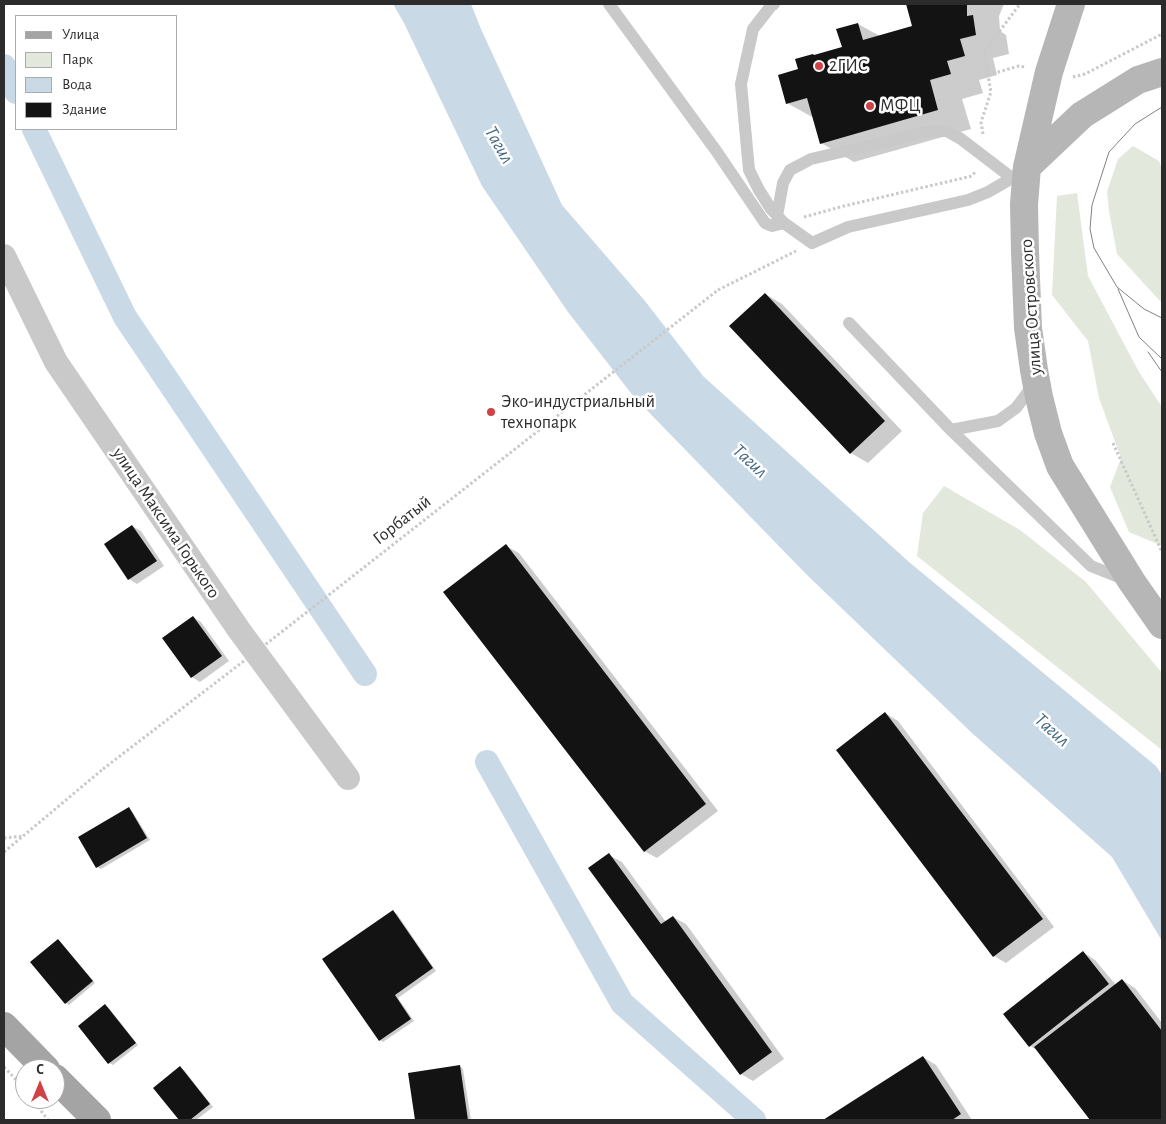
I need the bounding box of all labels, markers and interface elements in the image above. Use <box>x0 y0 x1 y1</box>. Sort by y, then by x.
legend <box>15 15 178 130</box>
text: Улица <box>62 27 99 42</box>
text: Парк <box>62 52 93 67</box>
place label: 2ГИС <box>829 55 868 77</box>
marker: 2ГИС <box>813 60 825 72</box>
text: Вода <box>62 77 92 92</box>
place label: МФЦ <box>880 95 921 117</box>
marker: МФЦ <box>864 100 876 112</box>
text: Здание <box>62 102 107 117</box>
water label: Тагил <box>479 122 519 168</box>
street label: улица Островского <box>1015 238 1047 376</box>
place label: Эко-индустриальный технопарк <box>501 391 655 434</box>
marker: Эко-индустриальный технопарк <box>485 406 497 418</box>
water label: Тагил <box>728 439 772 483</box>
street label: улица Максима Горького <box>107 443 225 603</box>
street label: Горбатый <box>369 491 435 549</box>
water label: Тагил <box>1030 708 1074 752</box>
north arrow <box>15 1059 65 1109</box>
text: С <box>36 1063 44 1077</box>

